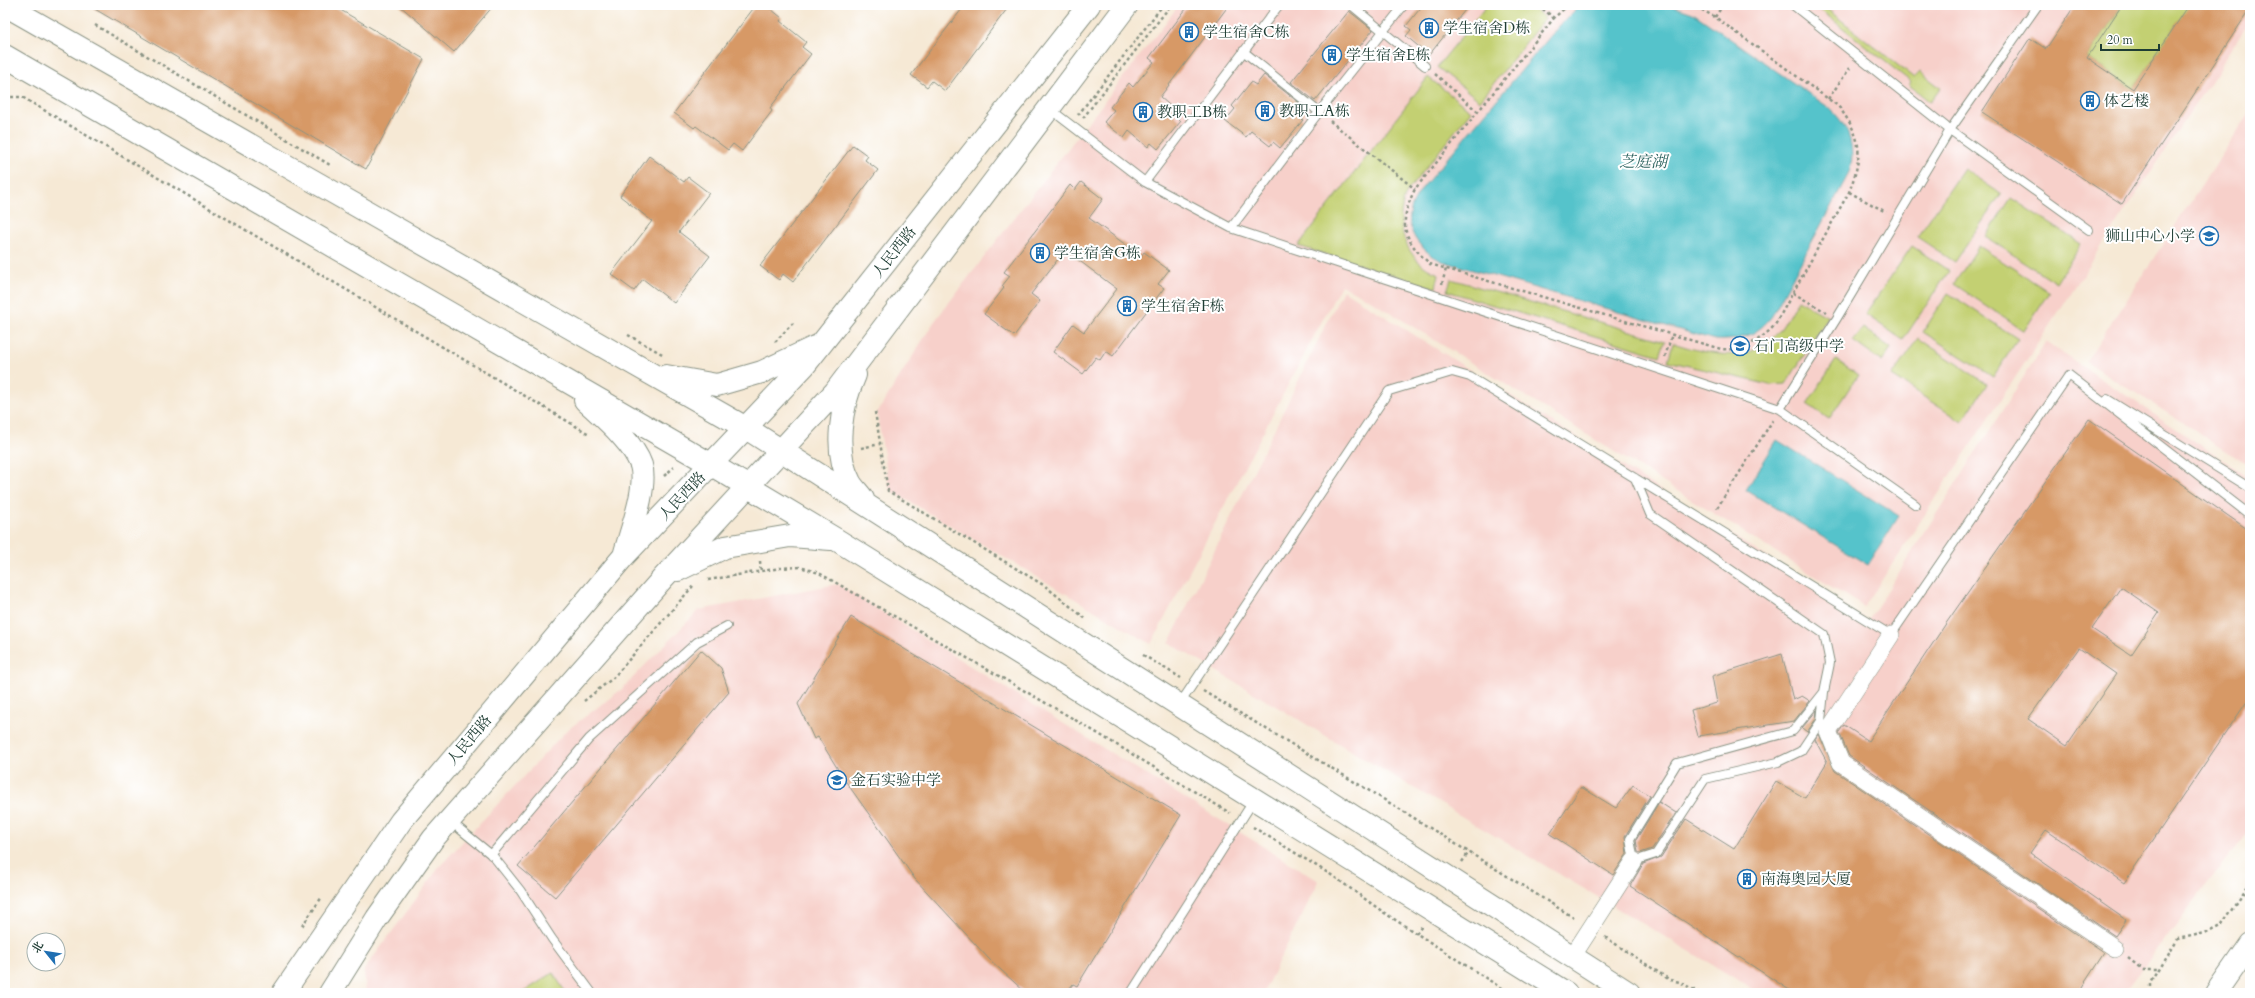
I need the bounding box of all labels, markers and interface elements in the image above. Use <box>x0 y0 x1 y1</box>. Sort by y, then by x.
building icon: 学生宿舍D栋 <box>1418 17 1440 39</box>
place label: 学生宿舍D栋 <box>1443 18 1530 38</box>
building icon: 学生宿舍C栋 <box>1178 21 1200 43</box>
place label: 学生宿舍C栋 <box>1203 22 1289 42</box>
scale bar <box>2101 26 2159 52</box>
text: 20 m <box>2107 32 2134 48</box>
building icon: 学生宿舍E栋 <box>1321 44 1343 66</box>
place label: 学生宿舍E栋 <box>1346 45 1430 65</box>
building icon: 体艺楼 <box>2079 90 2101 112</box>
place label: 体艺楼 <box>2104 91 2149 111</box>
building icon: 教职工A栋 <box>1254 100 1276 122</box>
building icon: 教职工B栋 <box>1132 101 1154 123</box>
place label: 教职工A栋 <box>1279 101 1350 121</box>
place label: 教职工B栋 <box>1157 102 1227 122</box>
water label: 芝庭湖 <box>1619 151 1670 173</box>
street label: 人民西路 <box>868 222 920 282</box>
school or university icon: 狮山中心小学 <box>2198 225 2220 247</box>
place label: 狮山中心小学 <box>2105 226 2195 246</box>
building icon: 学生宿舍G栋 <box>1029 242 1051 264</box>
place label: 学生宿舍G栋 <box>1054 243 1141 263</box>
building icon: 学生宿舍F栋 <box>1116 295 1138 317</box>
place label: 学生宿舍F栋 <box>1141 296 1225 316</box>
school or university icon: 石门高级中学 <box>1729 335 1751 357</box>
place label: 石门高级中学 <box>1754 336 1844 356</box>
street label: 人民西路 <box>654 467 710 525</box>
street label: 人民西路 <box>442 711 496 769</box>
school or university icon: 金石实验中学 <box>826 769 848 791</box>
place label: 金石实验中学 <box>851 770 941 790</box>
building icon: 南海奥园大厦 <box>1736 868 1758 890</box>
place label: 南海奥园大厦 <box>1761 869 1851 889</box>
north arrow <box>26 932 66 972</box>
text: 北 <box>29 939 47 956</box>

